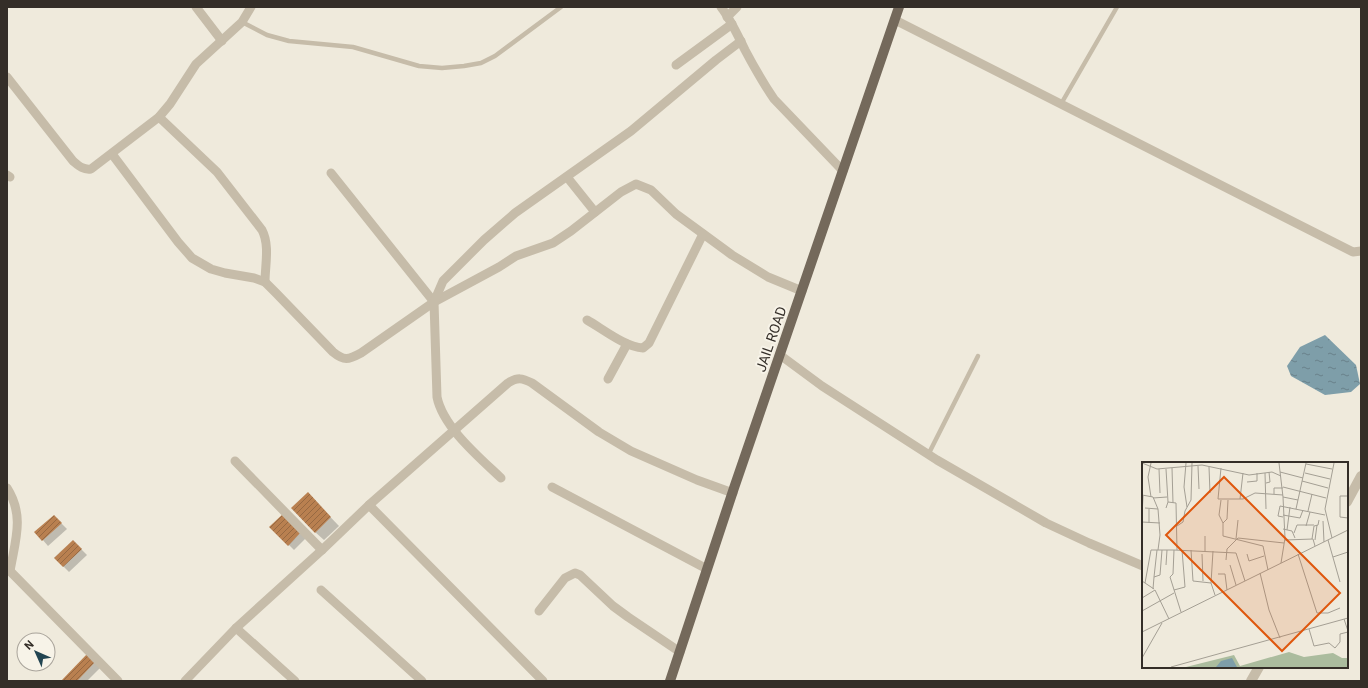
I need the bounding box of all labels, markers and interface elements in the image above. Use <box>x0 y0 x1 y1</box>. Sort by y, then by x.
street label: JAIL ROAD <box>752 304 790 374</box>
inset map <box>1142 462 1348 668</box>
north arrow <box>16 632 56 672</box>
text: N <box>22 638 37 653</box>

